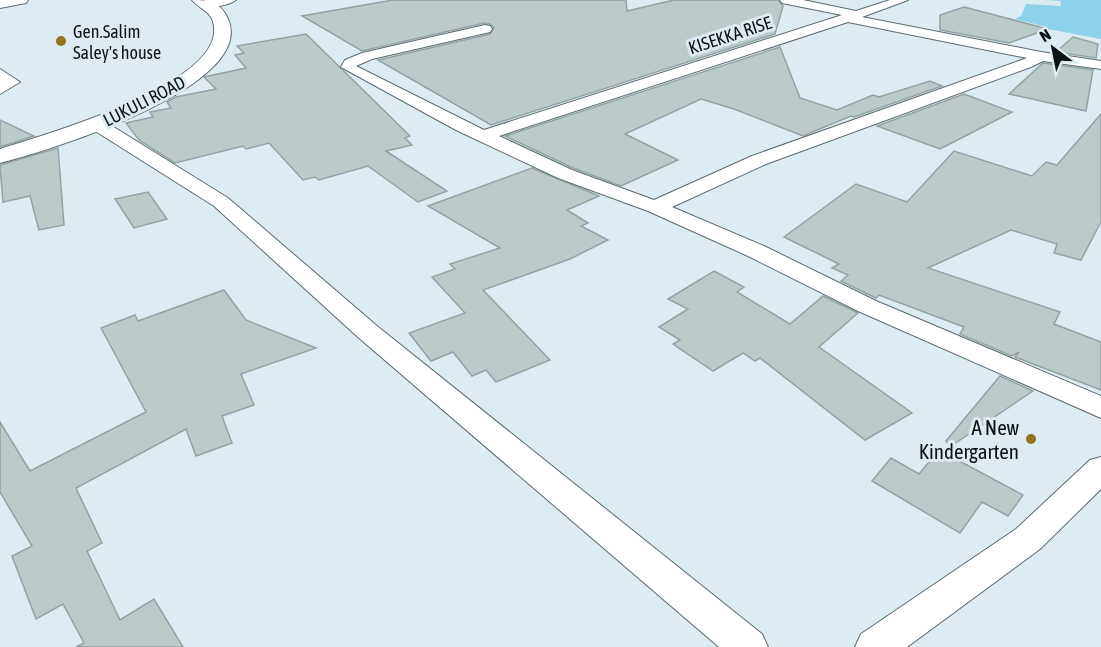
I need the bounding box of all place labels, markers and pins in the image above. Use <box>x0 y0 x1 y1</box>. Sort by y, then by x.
place label: Gen.Salim Saley's house <box>73 21 161 63</box>
marker: Gen.Salim Saley's house <box>54 34 68 48</box>
place label: A New Kindergarten <box>919 415 1019 463</box>
marker: A New Kindergarten <box>1024 432 1038 446</box>

